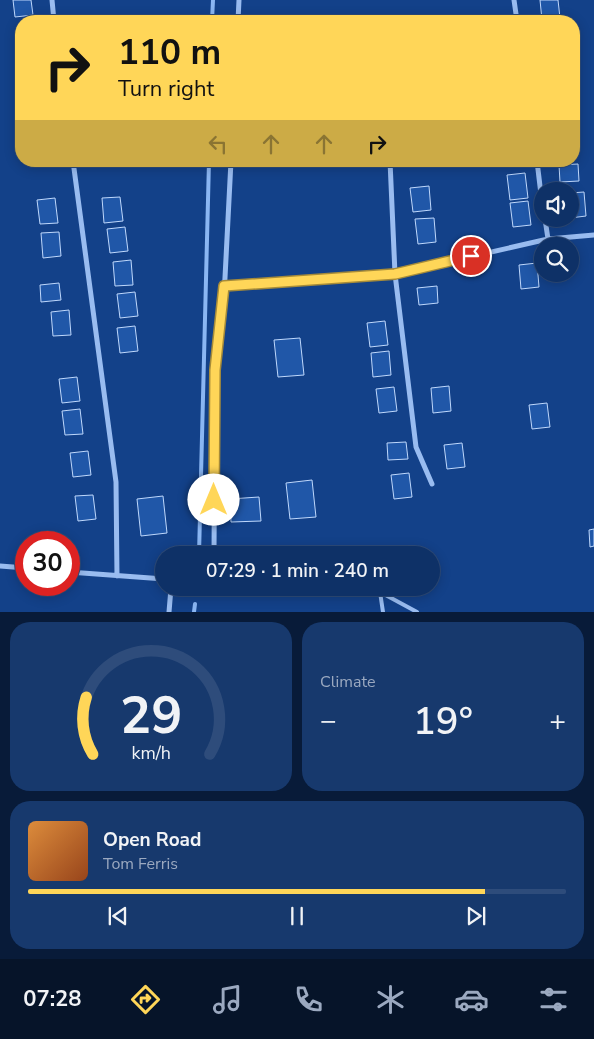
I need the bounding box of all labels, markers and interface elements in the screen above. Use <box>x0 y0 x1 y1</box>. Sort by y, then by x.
text: 110 m <box>118 29 221 76</box>
icon: right <box>35 35 100 100</box>
text: Turn right <box>118 74 214 104</box>
icon: left <box>204 130 232 158</box>
icon: ahead <box>257 130 285 158</box>
icon: ahead <box>310 130 338 158</box>
icon: right <box>363 130 391 158</box>
map controls <box>534 182 579 282</box>
button: sound <box>534 182 579 227</box>
pin <box>450 235 492 277</box>
button: search <box>534 237 579 282</box>
icon: arrive <box>457 242 485 270</box>
position arrow <box>187 473 239 525</box>
speed limit sign: 30 <box>15 531 80 596</box>
text: 07:29 · 1 min · 240 m <box>206 558 389 584</box>
text: Climate <box>320 671 375 693</box>
text: 29 <box>120 680 182 751</box>
text: 19° <box>413 696 473 747</box>
text: − <box>320 702 337 740</box>
text: + <box>549 702 566 740</box>
text: km/h <box>131 741 171 765</box>
text: Open Road <box>103 827 201 853</box>
text: Tom Ferris <box>103 853 178 875</box>
icon: previous <box>104 902 132 930</box>
icon: pause <box>283 902 311 930</box>
icon: next <box>462 902 490 930</box>
icon: directions <box>128 982 163 1017</box>
icon: music <box>210 982 245 1017</box>
icon: phone <box>291 982 326 1017</box>
icon: climate <box>373 982 408 1017</box>
icon: car <box>454 982 489 1017</box>
icon: filters <box>536 982 571 1017</box>
text: 07:28 <box>23 984 82 1014</box>

